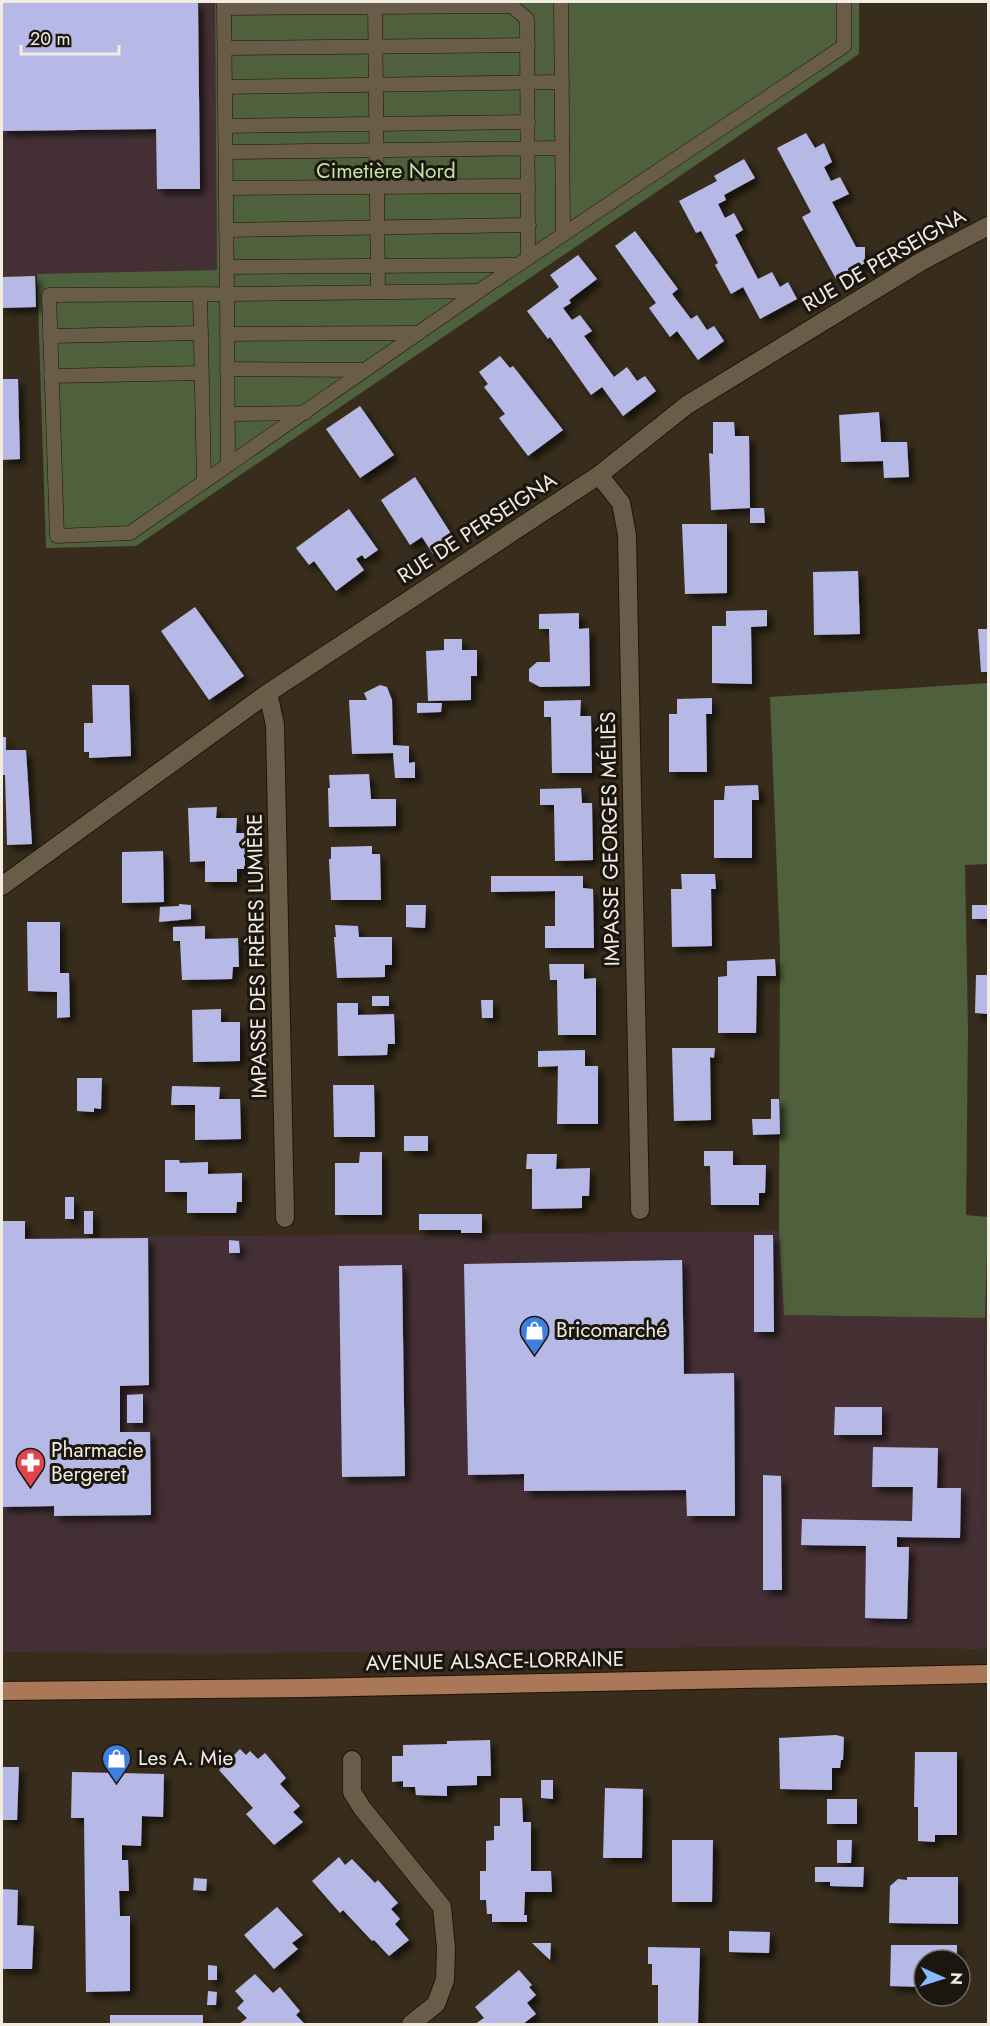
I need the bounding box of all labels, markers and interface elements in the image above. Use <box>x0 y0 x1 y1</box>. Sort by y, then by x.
scale bar <box>21 18 118 56</box>
text: 20 m <box>30 26 70 52</box>
park label: Cimetière Nord <box>316 156 456 186</box>
street label: RUE DE PERSEIGNA <box>797 201 971 319</box>
street label: RUE DE PERSEIGNA <box>392 465 563 591</box>
street label: IMPASSE GEORGES MÉLIÈS <box>593 711 627 967</box>
street label: IMPASSE DES FRÈRES LUMIÈRE <box>240 813 274 1099</box>
shop icon: Bricomarché <box>519 1314 551 1356</box>
place label: Bricomarché <box>556 1315 667 1345</box>
place label: Pharmacie Bergeret <box>51 1435 144 1489</box>
pharmacy icon: Pharmacie Bergeret <box>14 1446 46 1488</box>
street label: AVENUE ALSACE-LORRAINE <box>365 1644 625 1678</box>
shop icon: Les A. Mie <box>101 1742 133 1784</box>
place label: Les A. Mie <box>138 1743 234 1773</box>
north arrow <box>912 1948 972 2008</box>
text: N <box>945 1972 968 1986</box>

